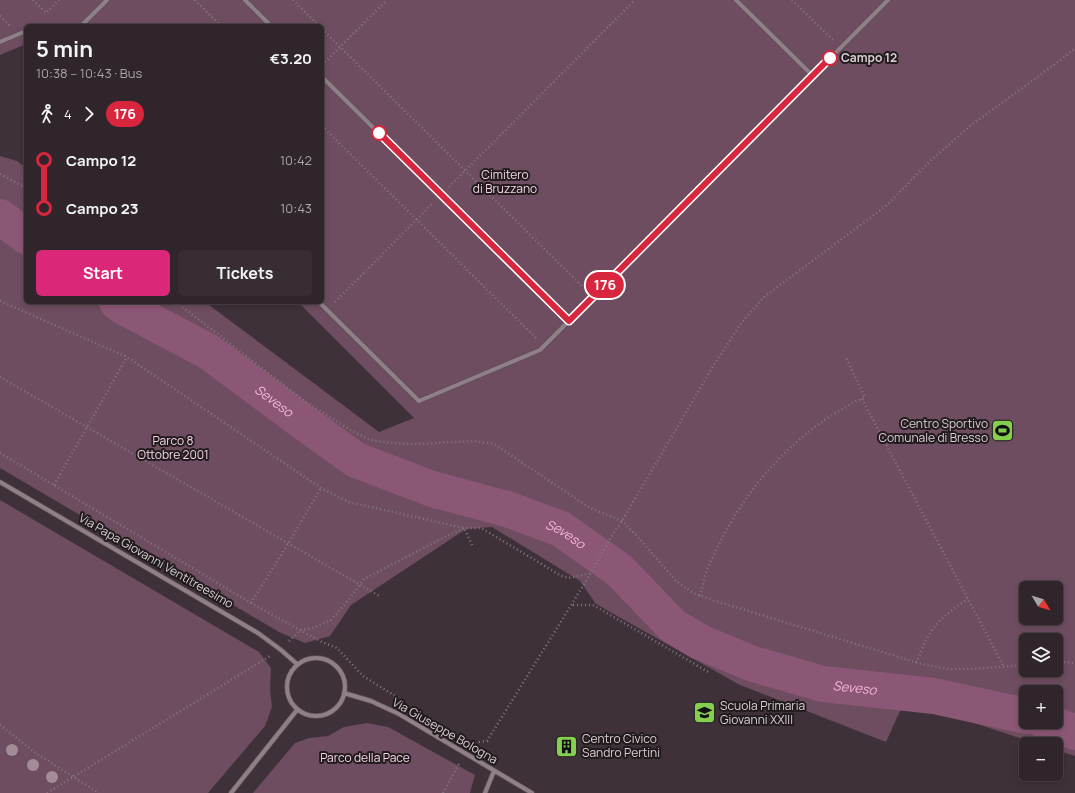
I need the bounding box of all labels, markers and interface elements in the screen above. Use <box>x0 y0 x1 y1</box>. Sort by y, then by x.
text: 5 min <box>36 34 93 64</box>
text: €3.20 <box>270 48 312 69</box>
place label: Campo 12 <box>841 49 897 66</box>
marker: Campo 12 <box>822 50 838 66</box>
text: 10:38 – 10:43 · Bus <box>36 64 142 82</box>
icon: walk <box>36 103 58 125</box>
icon: forward <box>78 103 100 125</box>
text: 176 <box>114 104 136 123</box>
text: 4 <box>64 105 72 123</box>
unlabelled marker <box>371 125 387 141</box>
text: Campo 12 <box>66 150 136 171</box>
text: 10:42 <box>280 151 312 169</box>
park label: Cimitero di Bruzzano <box>473 166 537 197</box>
text: Campo 23 <box>66 198 138 219</box>
text: 10:43 <box>280 199 312 217</box>
button: Start <box>36 250 170 296</box>
button: Tickets <box>178 250 312 296</box>
line badge: 176 <box>582 272 628 298</box>
text: 176 <box>594 275 616 294</box>
water label: Seveso <box>251 380 298 422</box>
place label: Centro Sportivo Comunale di Bresso <box>878 415 988 446</box>
sports icon: Centro Sportivo Comunale di Bresso <box>990 418 1016 444</box>
park label: Parco 8 Ottobre 2001 <box>137 432 209 463</box>
street label: Via Papa Giovanni Ventitreesimo <box>76 509 237 612</box>
water label: Seveso <box>543 515 590 553</box>
north arrow <box>1019 581 1063 625</box>
map controls <box>1019 581 1063 781</box>
button: layers <box>1019 633 1063 677</box>
water label: Seveso <box>832 676 879 699</box>
button: + <box>1019 685 1063 729</box>
street label: Via Giuseppe Bologna <box>389 693 501 768</box>
place label: Scuola Primaria Giovanni XXIII <box>720 697 805 728</box>
school or university icon: Scuola Primaria Giovanni XXIII <box>692 700 718 726</box>
place label: Centro Civico Sandro Pertini <box>582 730 660 761</box>
building icon: Centro Civico Sandro Pertini <box>553 733 579 759</box>
button: − <box>1019 737 1063 781</box>
park label: Parco della Pace <box>320 749 410 766</box>

